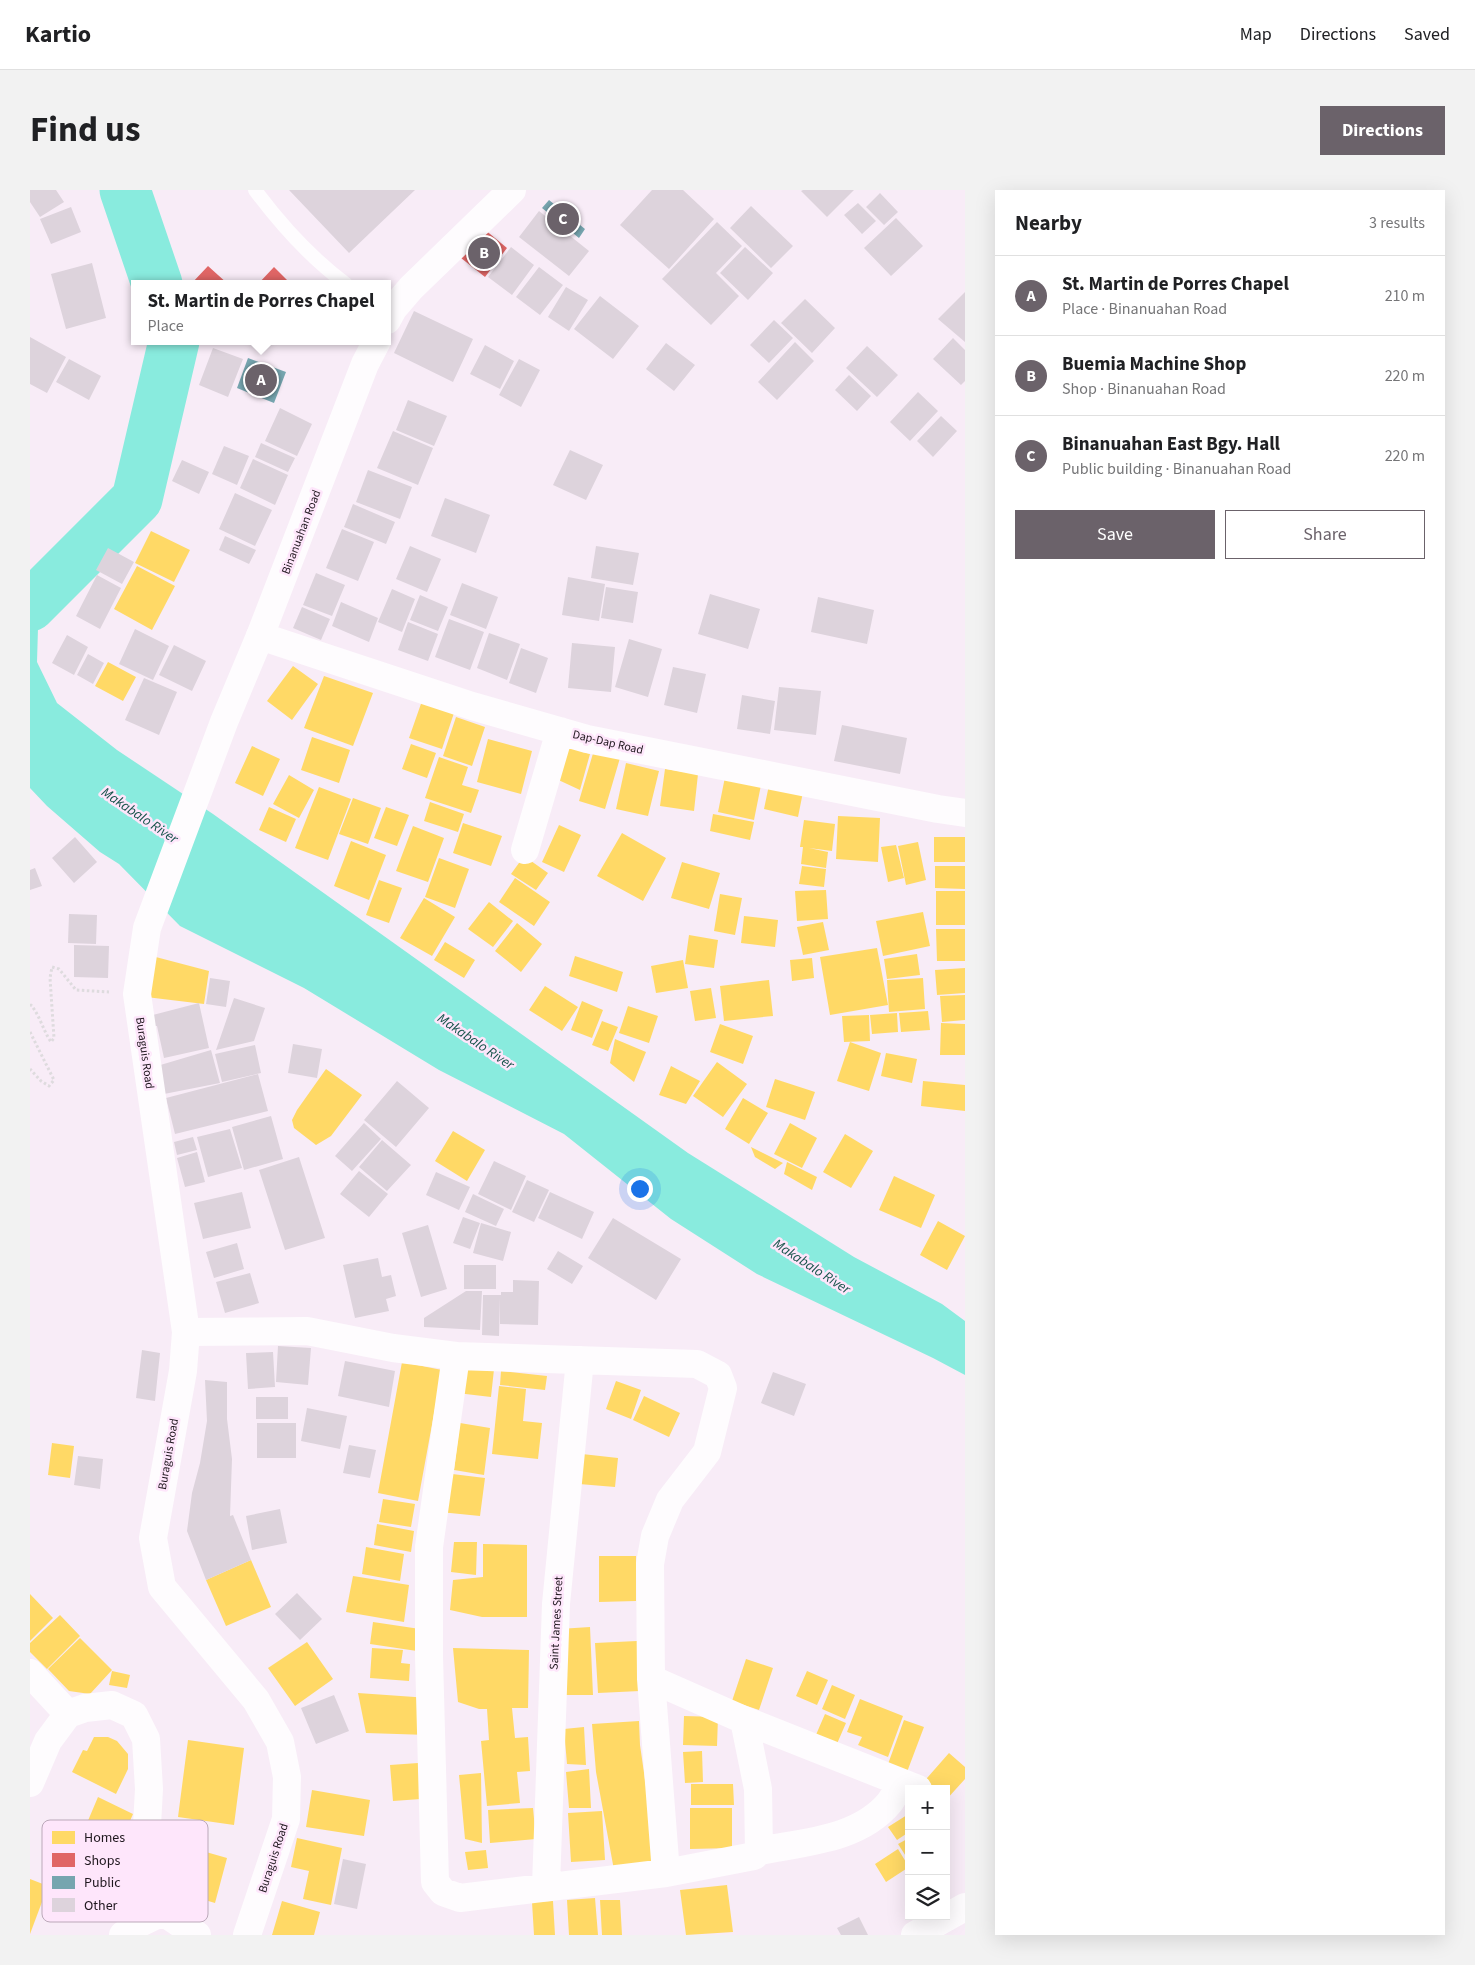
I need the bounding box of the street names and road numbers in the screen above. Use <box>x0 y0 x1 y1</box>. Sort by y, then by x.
street label: Binanuahan Road <box>278 488 325 577</box>
street label: Dap-Dap Road <box>571 726 645 759</box>
street label: Buraguis Road <box>131 1016 158 1090</box>
street label: Buraguis Road <box>154 1417 183 1491</box>
street label: Saint James Street <box>546 1576 567 1670</box>
street label: Buraguis Road <box>254 1821 293 1895</box>

